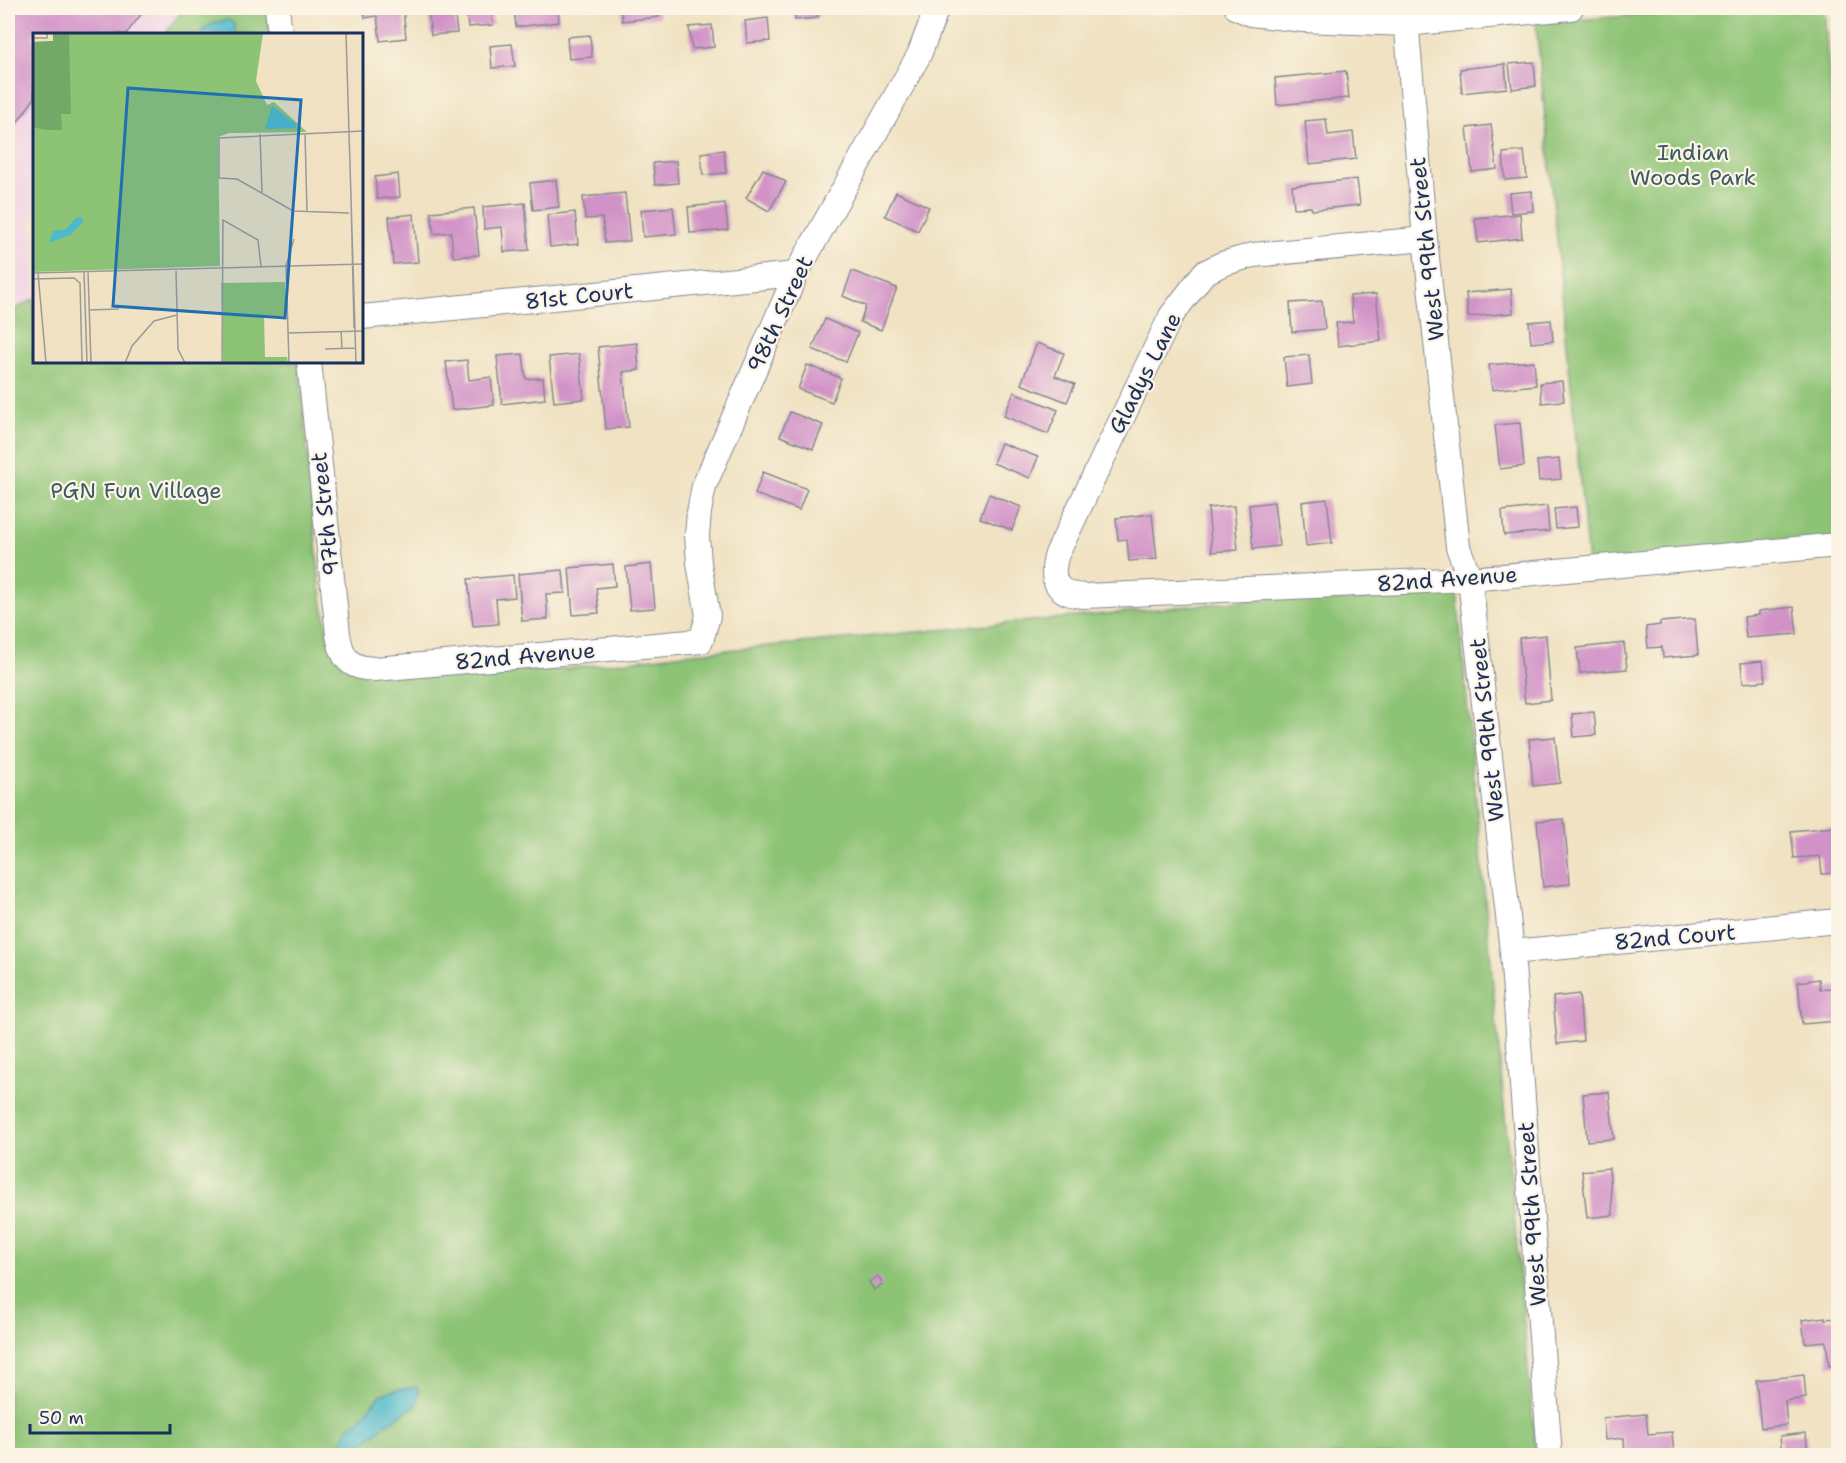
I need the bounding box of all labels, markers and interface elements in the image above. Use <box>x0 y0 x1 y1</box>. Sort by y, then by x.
inset map <box>33 33 363 363</box>
park label: Indian Woods Park <box>1630 138 1756 192</box>
street label: West 99th Street <box>1403 156 1451 342</box>
street label: 98th Street <box>740 251 820 377</box>
street label: 81st Court <box>523 276 635 316</box>
street label: Gladys Lane <box>1102 307 1188 439</box>
street label: 97th Street <box>304 451 346 577</box>
park label: PGN Fun Village <box>50 476 222 505</box>
street label: 82nd Avenue <box>1376 560 1518 598</box>
street label: 82nd Avenue <box>453 635 597 677</box>
street label: West 99th Street <box>1463 637 1511 823</box>
street label: 82nd Court <box>1613 917 1737 957</box>
street label: West 99th Street <box>1511 1121 1553 1307</box>
scale bar <box>30 1397 170 1435</box>
text: 50 m <box>39 1406 84 1430</box>

